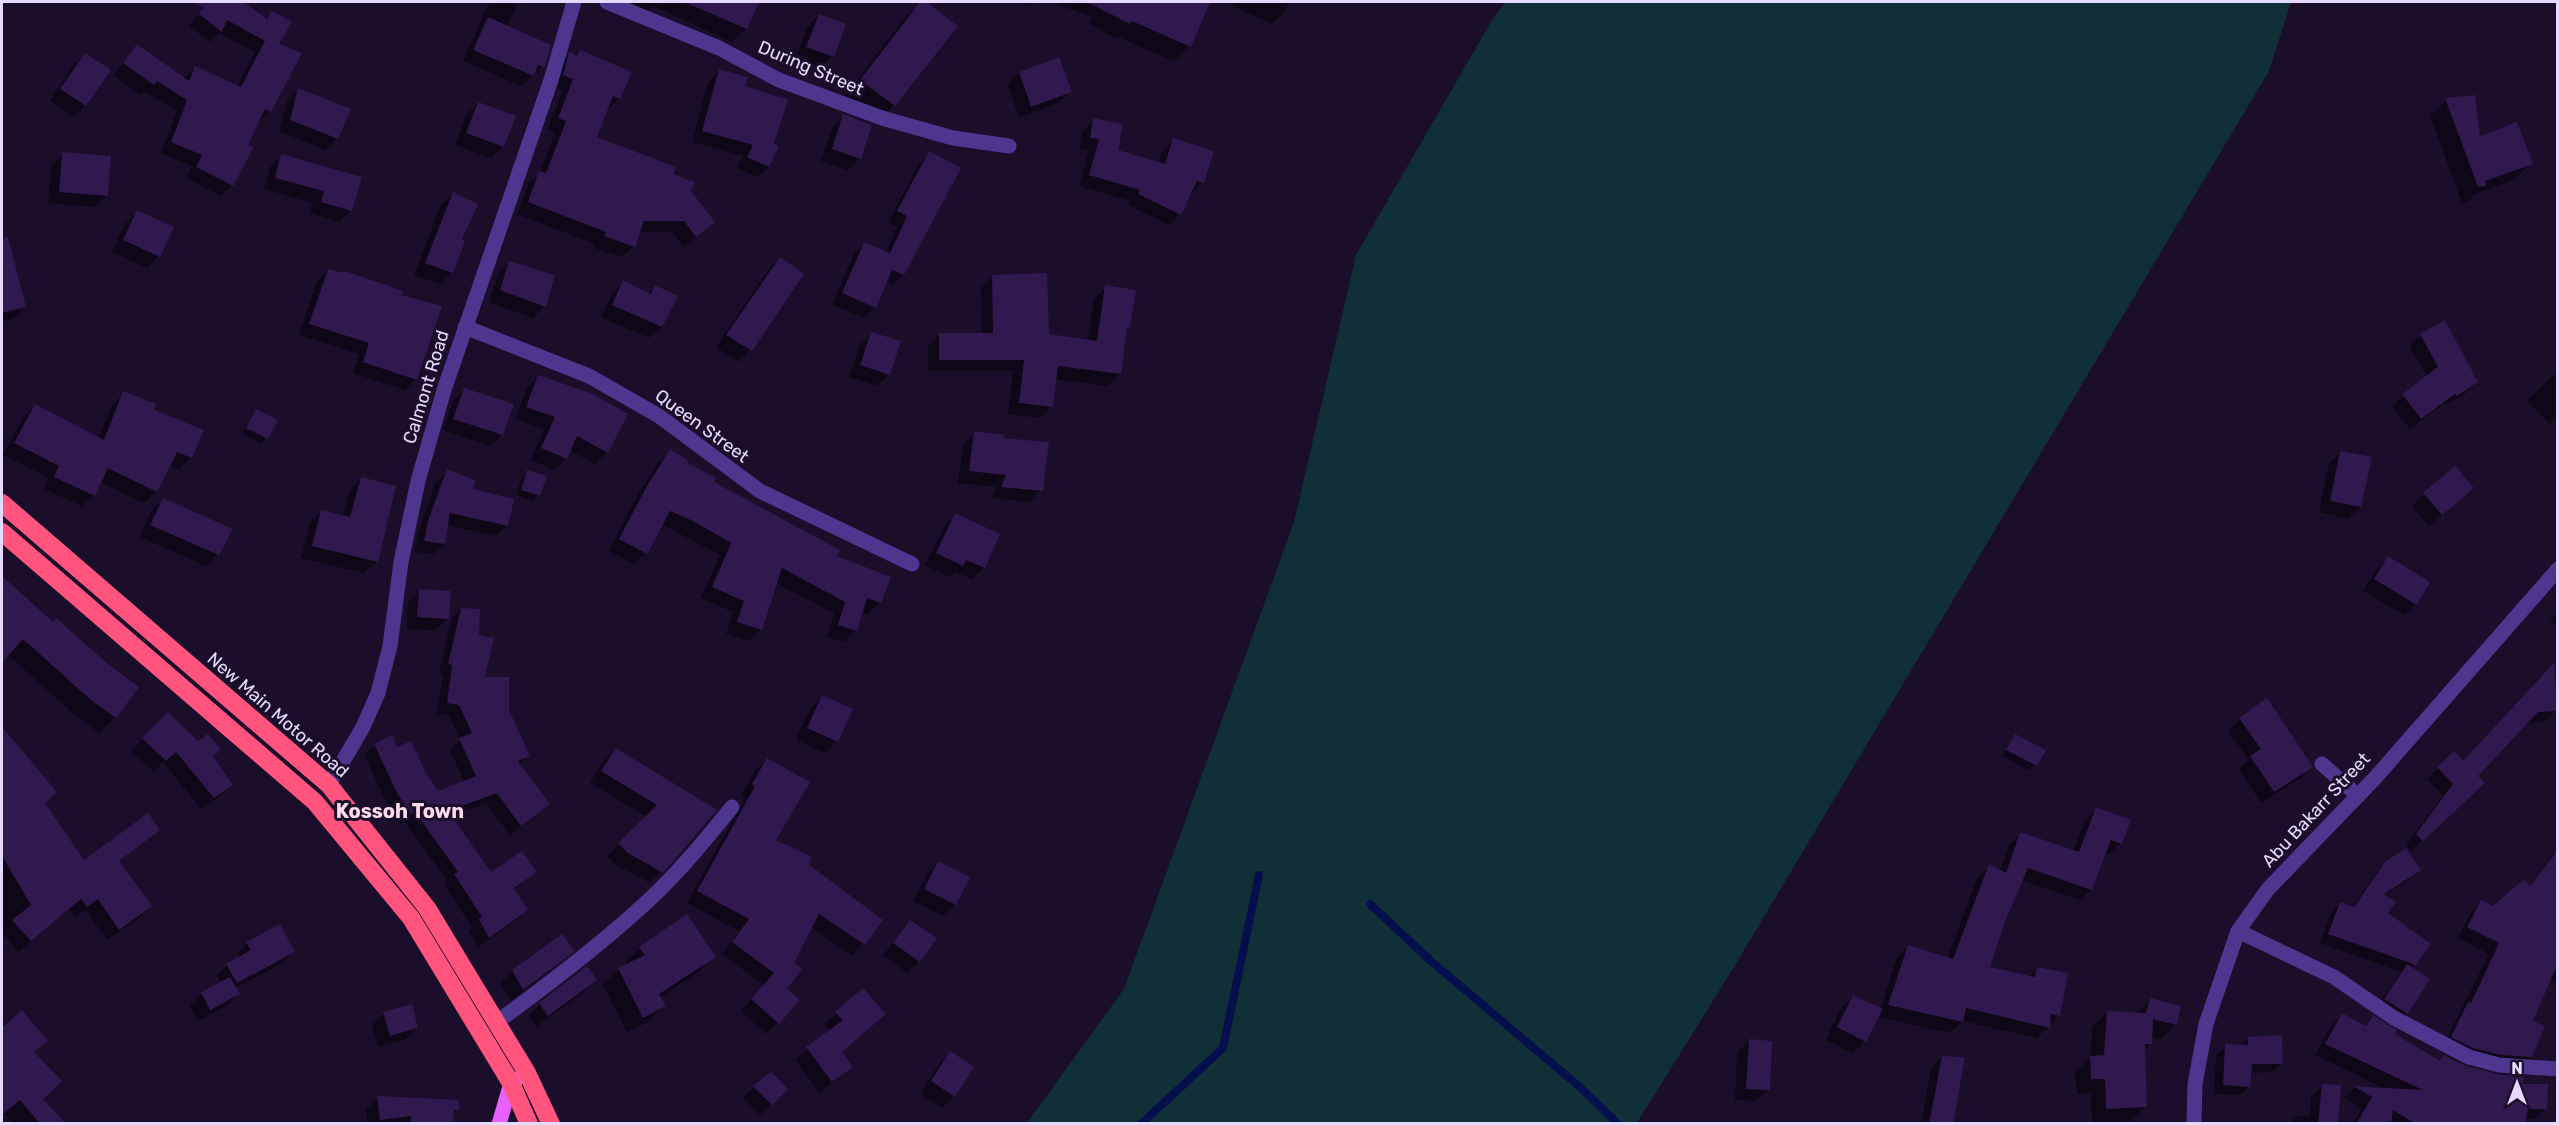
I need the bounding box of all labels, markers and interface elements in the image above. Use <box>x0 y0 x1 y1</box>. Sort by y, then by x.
street label: During Street <box>755 36 867 100</box>
street label: Calmont Road <box>398 328 454 446</box>
street label: Queen Street <box>651 385 753 467</box>
street label: New Main Motor Road <box>203 648 353 782</box>
street label: Abu Bakarr Street <box>2257 748 2375 872</box>
district label: Kossoh Town <box>336 799 464 823</box>
north arrow <box>2487 1053 2547 1113</box>
text: N <box>2511 1059 2523 1078</box>

